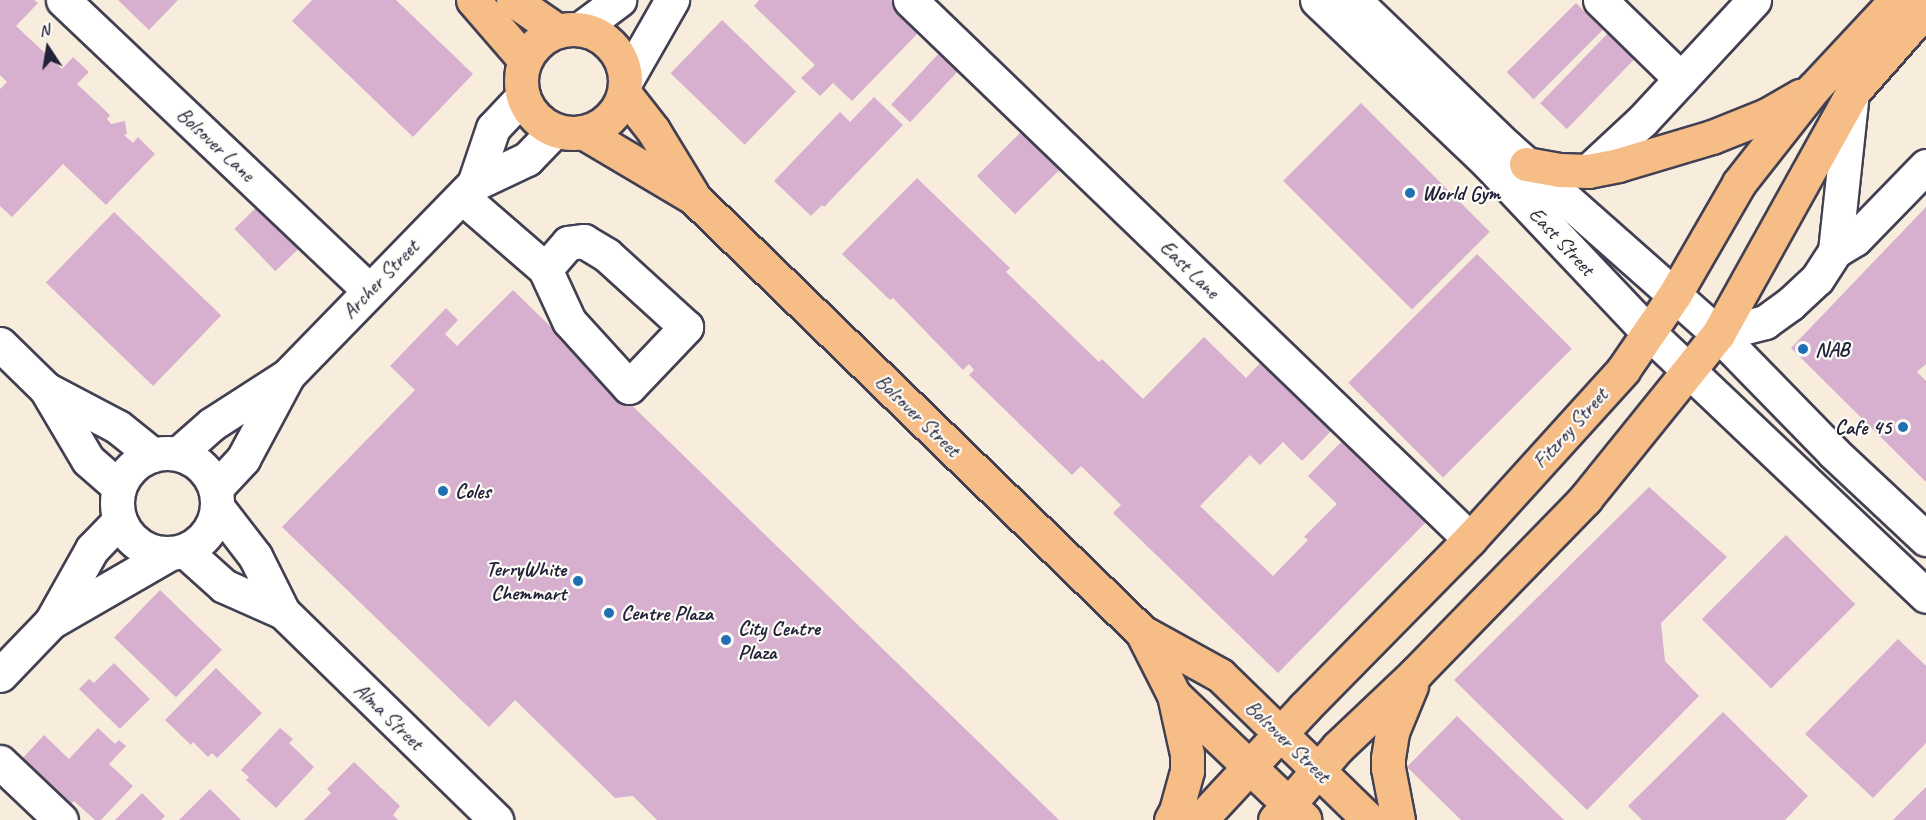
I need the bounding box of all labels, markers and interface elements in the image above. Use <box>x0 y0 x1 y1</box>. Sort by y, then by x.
north arrow <box>18 18 78 78</box>
text: N <box>37 20 51 41</box>
street label: Bolsover Lane <box>172 102 260 186</box>
place label: World Gym <box>1422 180 1500 206</box>
marker: World Gym <box>1403 186 1417 200</box>
street label: East Street <box>1524 201 1600 281</box>
street label: Archer Street <box>336 234 424 324</box>
street label: East Lane <box>1155 234 1225 304</box>
place label: NAB <box>1815 336 1850 362</box>
marker: NAB <box>1796 342 1810 356</box>
street label: Bolsover Street <box>870 368 966 462</box>
street label: Fitzroy Street <box>1527 382 1613 474</box>
place label: Cafe 45 <box>1835 414 1891 440</box>
marker: Cafe 45 <box>1896 420 1910 434</box>
place label: Coles <box>455 478 491 504</box>
marker: Coles <box>436 484 450 498</box>
place label: TerryWhite Chemmart <box>486 556 566 606</box>
marker: TerryWhite Chemmart <box>571 574 585 588</box>
place label: Centre Plaza <box>621 600 713 626</box>
marker: Centre Plaza <box>602 606 616 620</box>
place label: City Centre Plaza <box>738 615 820 665</box>
marker: City Centre Plaza <box>719 633 733 647</box>
street label: Alma Street <box>349 677 429 755</box>
street label: Bolsover Street <box>1240 694 1336 788</box>

